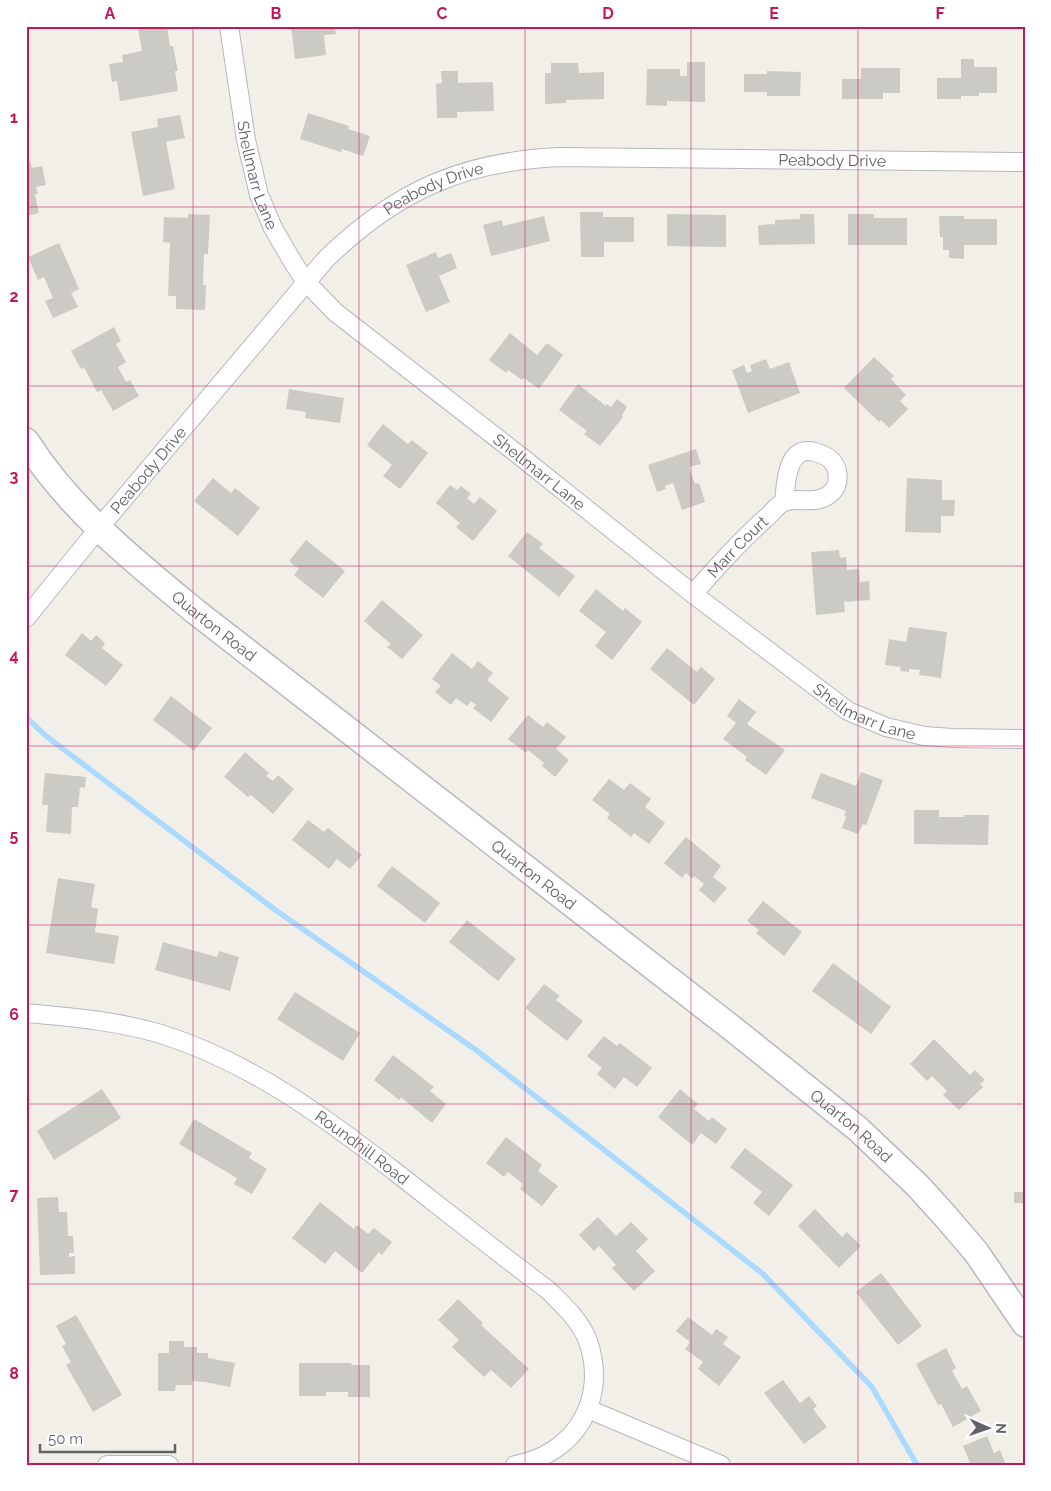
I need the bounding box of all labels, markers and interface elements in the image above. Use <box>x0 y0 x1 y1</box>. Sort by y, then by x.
text: A <box>105 4 116 23</box>
text: B <box>271 4 282 23</box>
text: C <box>437 4 448 23</box>
text: D <box>602 4 614 23</box>
text: E <box>769 4 779 23</box>
text: F <box>935 4 945 23</box>
text: 1 <box>10 108 18 127</box>
street label: Shellmarr Lane <box>234 119 282 232</box>
street label: Peabody Drive <box>778 150 886 170</box>
street label: Peabody Drive <box>380 158 485 219</box>
text: 2 <box>9 287 19 306</box>
street label: Peabody Drive <box>106 422 190 517</box>
street label: Shellmarr Lane <box>489 429 589 514</box>
text: 3 <box>10 467 19 486</box>
street label: Marr Court <box>703 511 772 581</box>
street label: Quarton Road <box>168 587 260 665</box>
text: 4 <box>9 646 19 665</box>
street label: Shellmarr Lane <box>810 679 918 743</box>
text: 5 <box>10 826 19 845</box>
street label: Quarton Road <box>488 835 580 913</box>
text: 6 <box>9 1005 19 1024</box>
street label: Quarton Road <box>806 1085 897 1166</box>
street label: Roundhill Road <box>312 1106 413 1189</box>
text: 7 <box>10 1185 19 1204</box>
text: 8 <box>9 1364 19 1383</box>
north arrow <box>964 1404 1014 1454</box>
scale bar <box>40 1421 175 1453</box>
text: N <box>993 1423 1009 1434</box>
text: 50 m <box>48 1430 83 1448</box>

